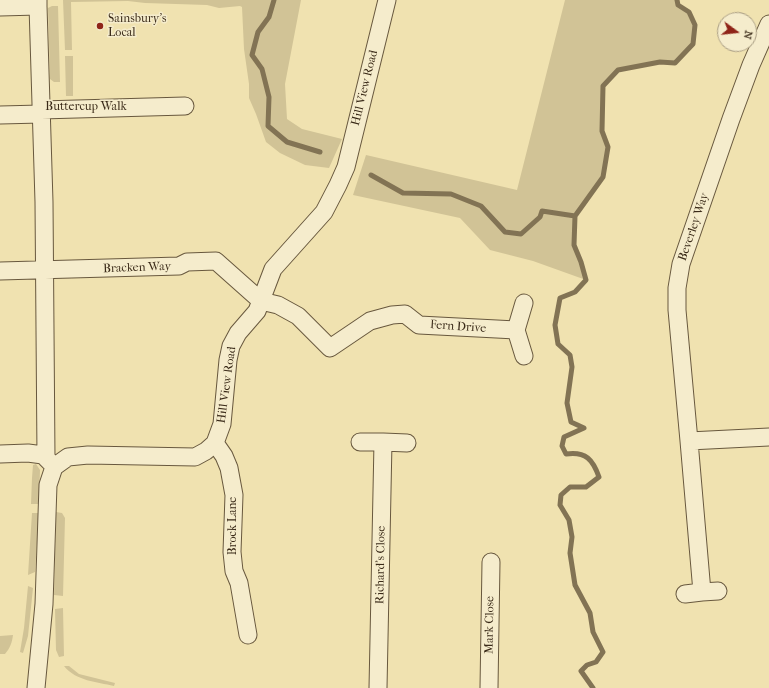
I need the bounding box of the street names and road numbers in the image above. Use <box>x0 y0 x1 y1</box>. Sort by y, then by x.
street label: Hill View Road <box>349 49 381 127</box>
street label: Buttercup Walk <box>45 100 127 114</box>
street label: Beverley Way <box>676 191 712 263</box>
street label: Bracken Way <box>103 260 171 276</box>
street label: Fern Drive <box>429 318 487 336</box>
street label: Hill View Road <box>214 346 240 424</box>
street label: Brock Lane <box>226 497 240 555</box>
street label: Richard's Close <box>373 526 389 604</box>
street label: Mark Close <box>482 596 498 654</box>

